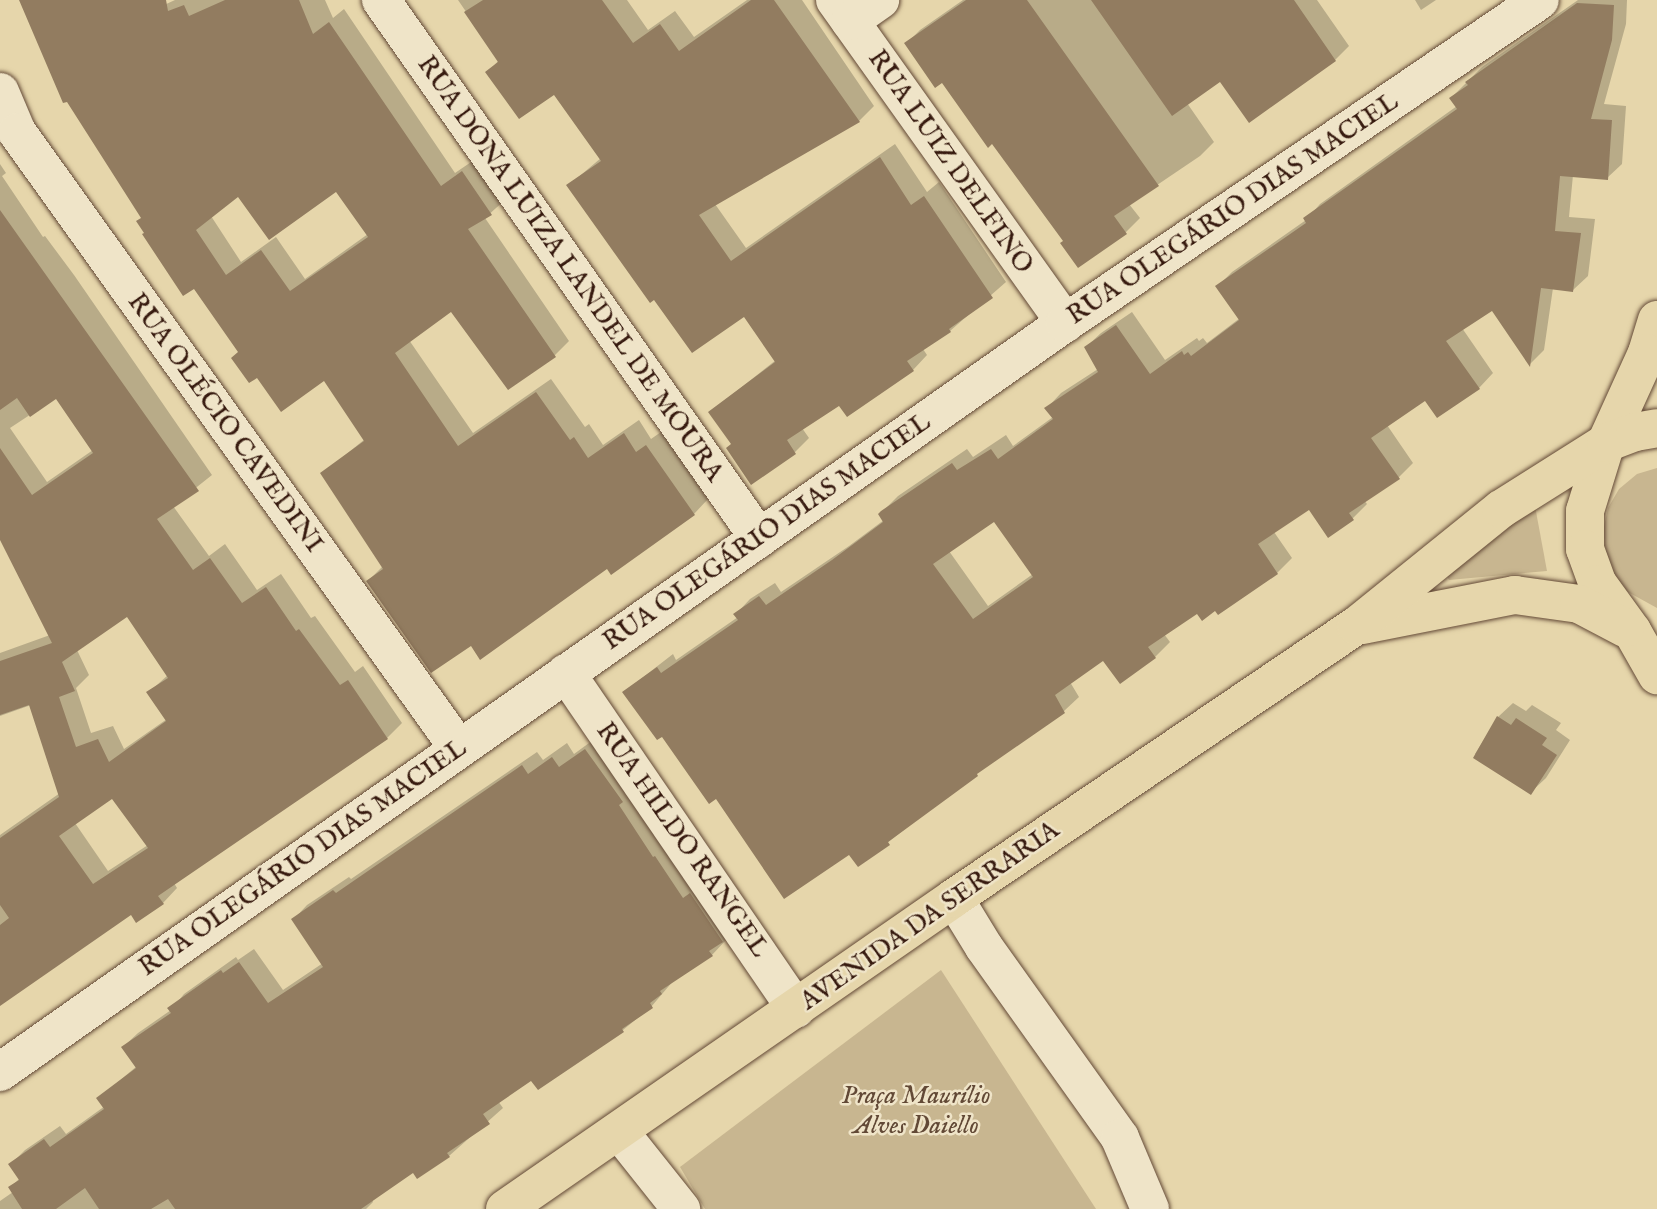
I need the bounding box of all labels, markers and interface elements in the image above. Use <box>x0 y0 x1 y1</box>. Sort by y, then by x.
street label: RUA LUIZ DELFINO <box>861 44 1039 280</box>
street label: RUA DONA LUIZA LANDEL DE MOURA <box>410 50 730 488</box>
street label: RUA OLEGÁRIO DIAS MACIEL <box>1061 86 1405 332</box>
street label: RUA OLÉCIO CAVEDINI <box>120 287 330 559</box>
street label: RUA OLEGÁRIO DIAS MACIEL <box>597 407 937 657</box>
street label: RUA HILDO RANGEL <box>589 717 775 963</box>
street label: RUA OLEGÁRIO DIAS MACIEL <box>133 733 473 983</box>
street label: AVENIDA DA SERRARIA <box>795 815 1065 1017</box>
park label: Praça Maurílio Alves Daiello <box>842 1080 990 1142</box>

